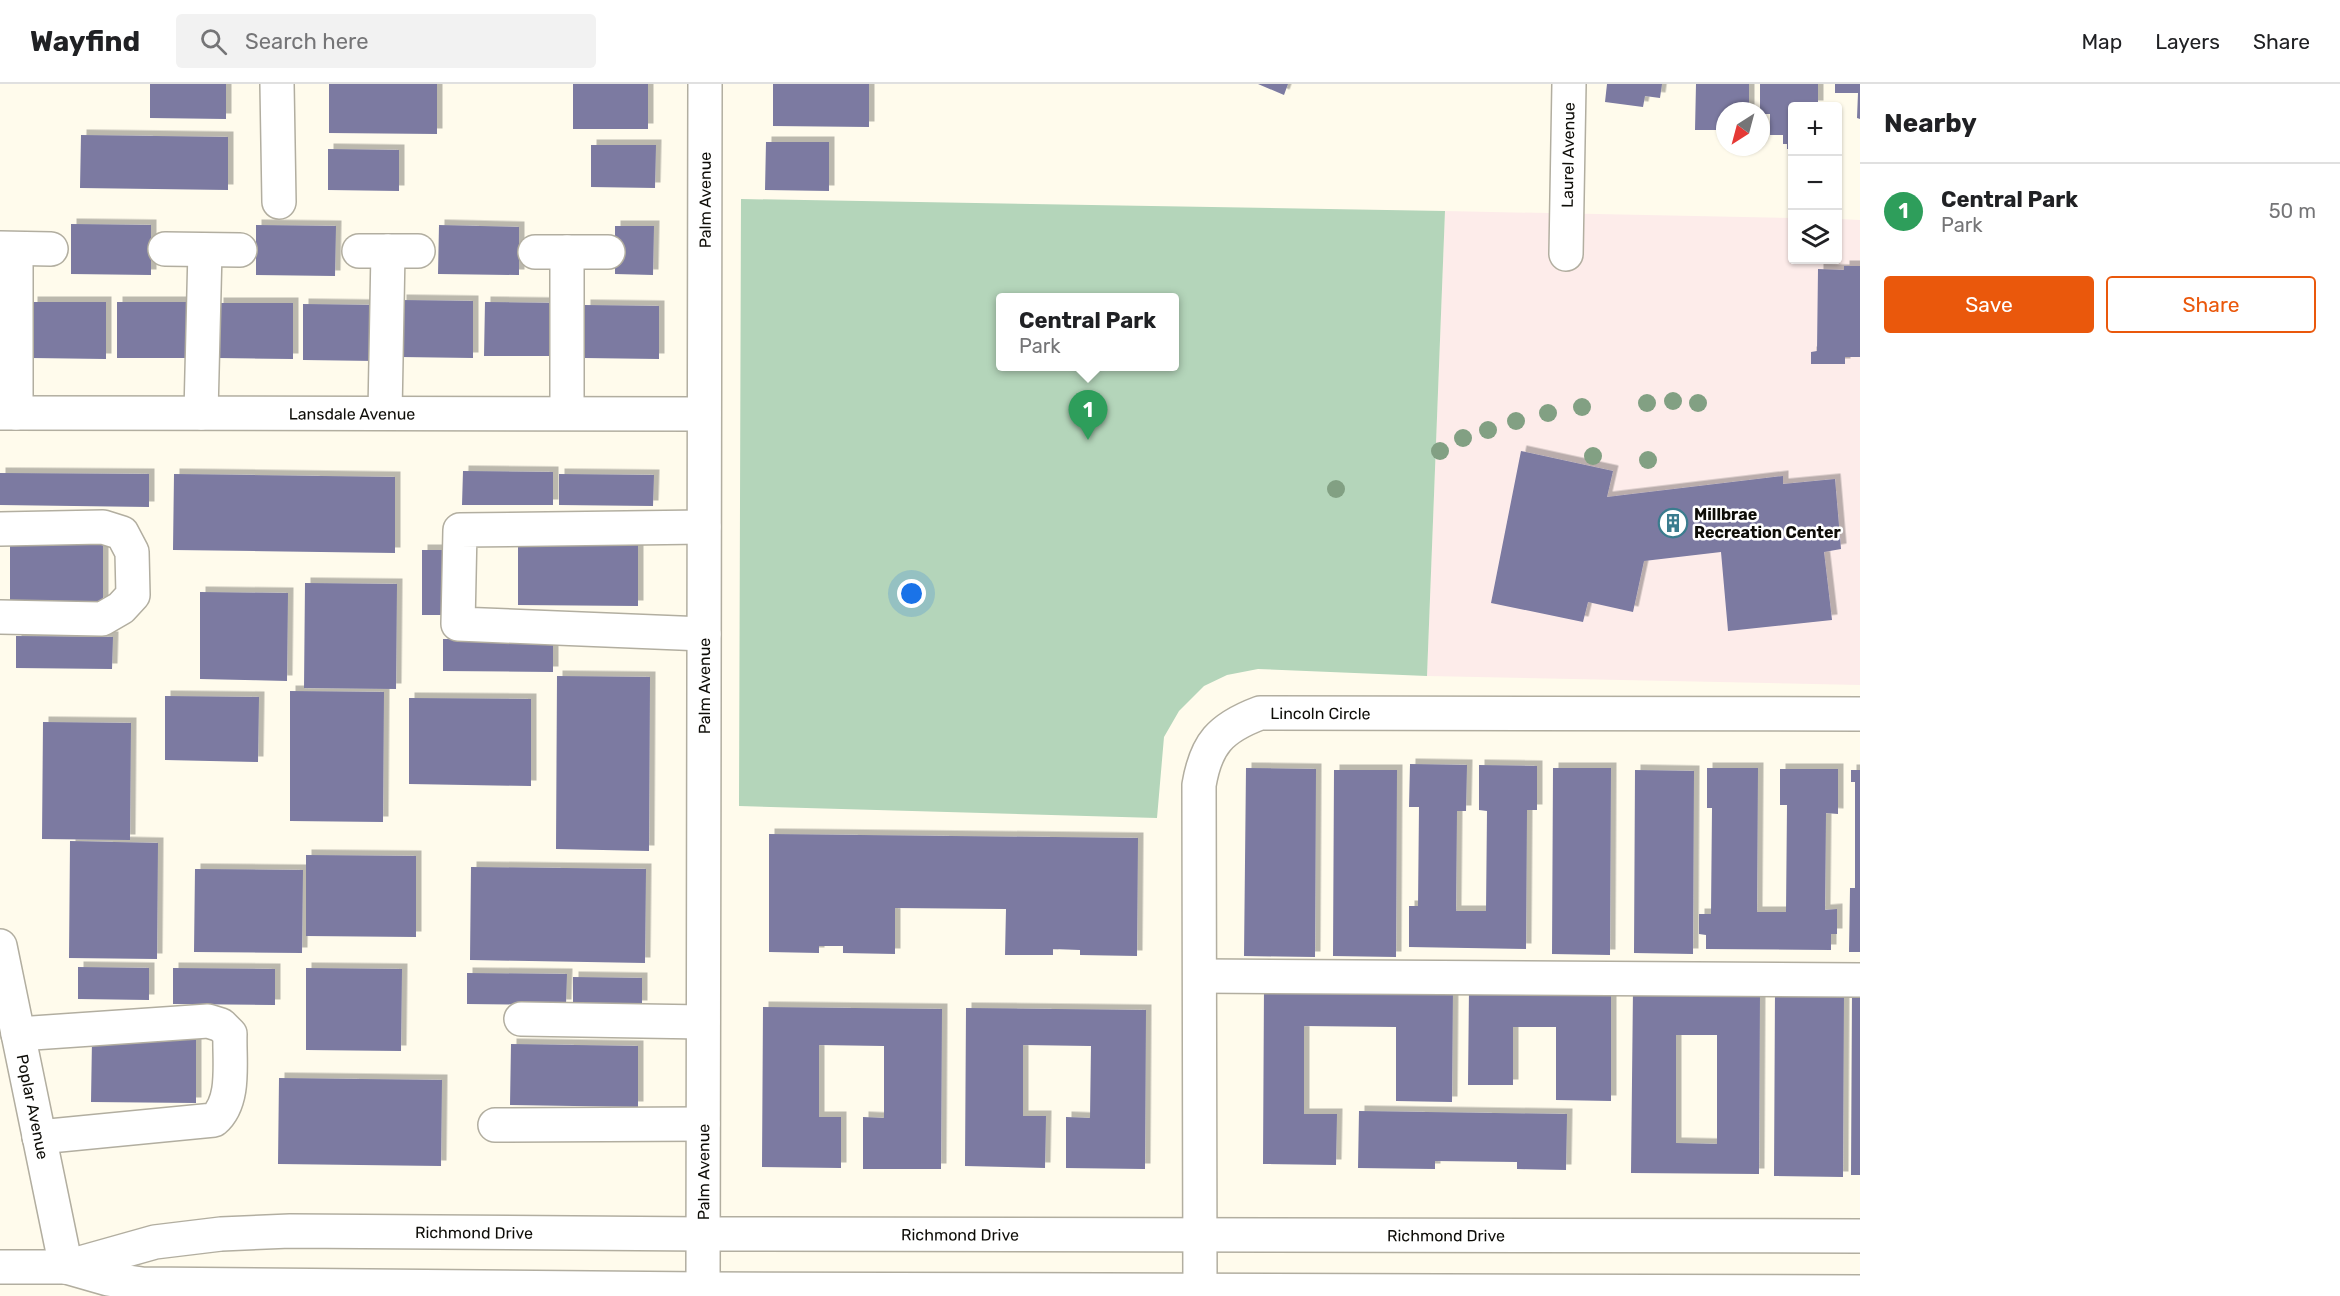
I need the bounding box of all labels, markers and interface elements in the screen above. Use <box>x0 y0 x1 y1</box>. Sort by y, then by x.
search box <box>176 14 596 68</box>
text: Wayfind <box>30 25 140 58</box>
icon: search <box>197 25 230 58</box>
text: Search here <box>245 28 369 55</box>
text: Map <box>2081 29 2122 54</box>
text: Layers <box>2155 29 2220 54</box>
text: Share <box>2253 29 2310 54</box>
street label: Laurel Avenue <box>1557 102 1578 208</box>
north arrow <box>1716 102 1770 156</box>
map controls <box>1788 102 1842 264</box>
button: + <box>1788 102 1842 156</box>
text: Nearby <box>1884 108 1977 139</box>
street label: Palm Avenue <box>695 152 714 248</box>
button: − <box>1788 156 1842 210</box>
text: Central Park <box>1941 186 2078 213</box>
text: 1 <box>1899 199 1908 223</box>
text: 50 m <box>2269 199 2316 223</box>
button: layers <box>1788 210 1842 264</box>
text: Park <box>1941 213 1983 237</box>
button: Save <box>1884 276 2094 333</box>
button: Share <box>2106 276 2316 333</box>
popup <box>996 293 1179 371</box>
text: Central Park <box>1019 307 1156 334</box>
text: Park <box>1019 334 1061 358</box>
pin: 1 <box>1068 390 1108 440</box>
street label: Lansdale Avenue <box>289 404 415 423</box>
place label: Millbrae Recreation Center <box>1694 505 1841 542</box>
building icon: Millbrae Recreation Center <box>1657 507 1689 539</box>
your location <box>897 579 926 608</box>
street label: Palm Avenue <box>694 638 714 734</box>
street label: Lincoln Circle <box>1270 704 1371 723</box>
street label: Poplar Avenue <box>13 1052 53 1161</box>
street label: Palm Avenue <box>694 1124 713 1220</box>
street label: Richmond Drive <box>415 1222 533 1242</box>
street label: Richmond Drive <box>901 1225 1019 1244</box>
street label: Richmond Drive <box>1387 1226 1505 1245</box>

